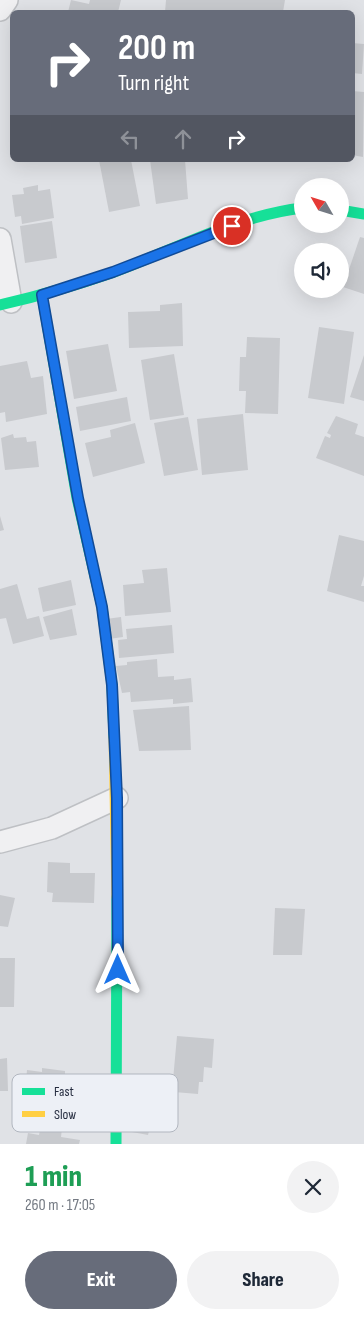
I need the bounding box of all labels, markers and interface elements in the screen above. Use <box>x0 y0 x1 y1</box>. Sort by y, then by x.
text: 200 m <box>118 27 195 70</box>
icon: right <box>35 30 100 95</box>
text: Turn right <box>118 70 189 97</box>
icon: left <box>116 125 144 153</box>
icon: ahead <box>169 125 197 153</box>
icon: right <box>222 125 250 153</box>
north arrow <box>294 178 349 232</box>
map controls <box>294 178 349 298</box>
pin <box>211 205 253 247</box>
icon: arrive <box>218 212 246 240</box>
button: sound <box>294 243 349 298</box>
position arrow <box>91 943 143 995</box>
legend <box>12 1074 178 1132</box>
text: Fast <box>54 1083 74 1100</box>
text: Slow <box>54 1106 76 1123</box>
text: 1 min <box>25 1159 82 1195</box>
button: close <box>287 1161 339 1213</box>
text: 260 m · 17:05 <box>25 1196 95 1215</box>
button: Exit <box>25 1251 177 1309</box>
button: Share <box>187 1251 339 1309</box>

